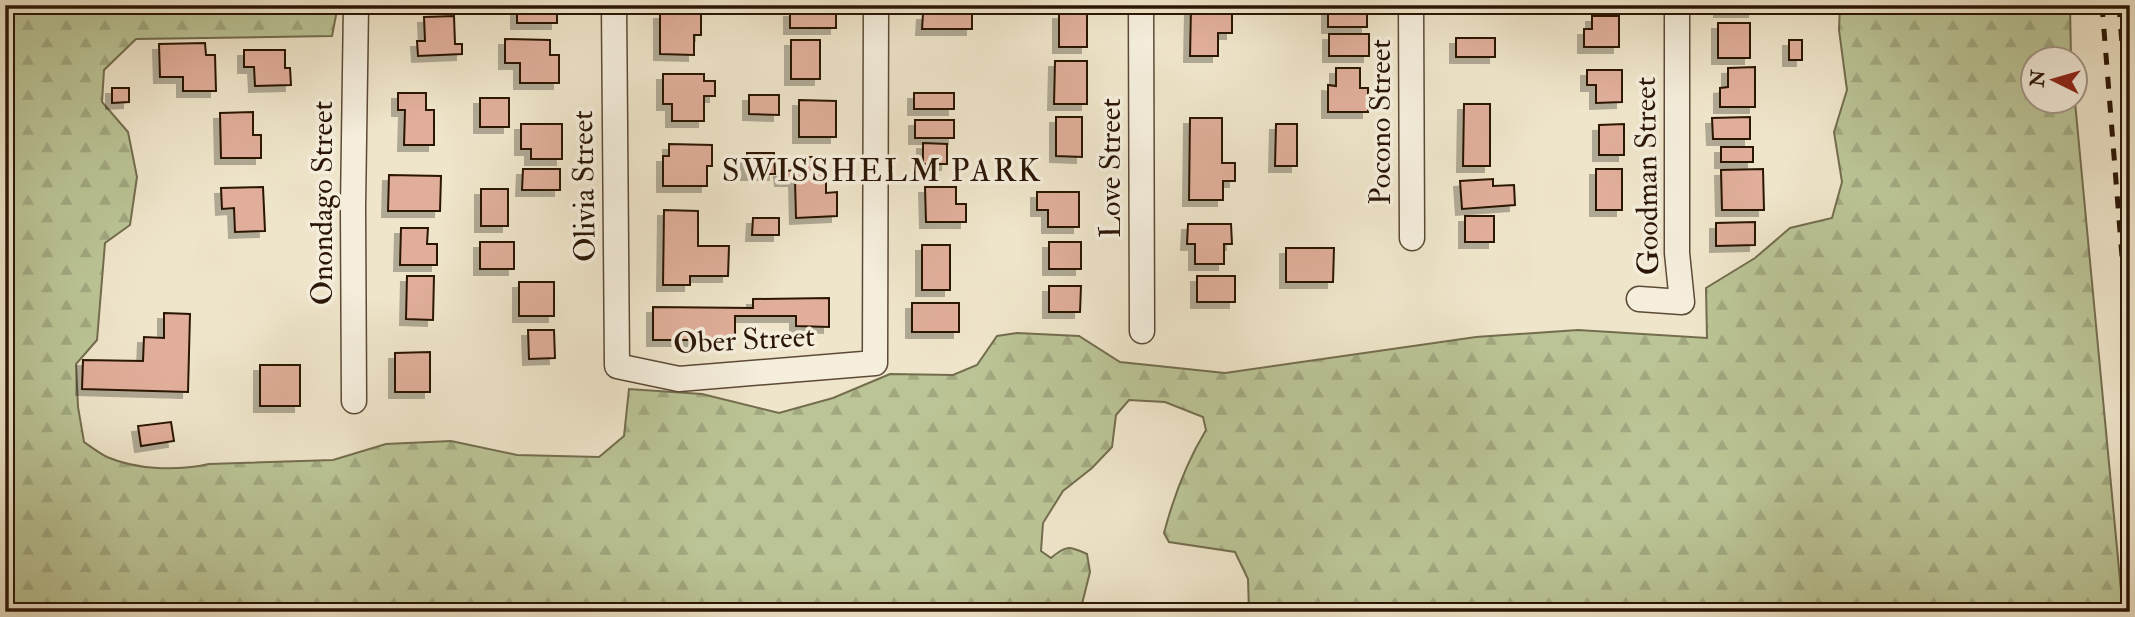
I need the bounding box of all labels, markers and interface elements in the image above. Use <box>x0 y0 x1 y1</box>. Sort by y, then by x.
street label: Pocono Street <box>1362 39 1399 205</box>
north arrow <box>2020 46 2090 116</box>
text: N <box>2025 68 2051 89</box>
street label: Goodman Street <box>1627 76 1667 276</box>
street label: Love Street <box>1092 98 1129 238</box>
street label: Onondago Street <box>304 100 341 305</box>
street label: Olivia Street <box>564 110 604 262</box>
district label: SWISSHELM PARK <box>722 151 1042 191</box>
street label: Ober Street <box>672 318 816 362</box>

